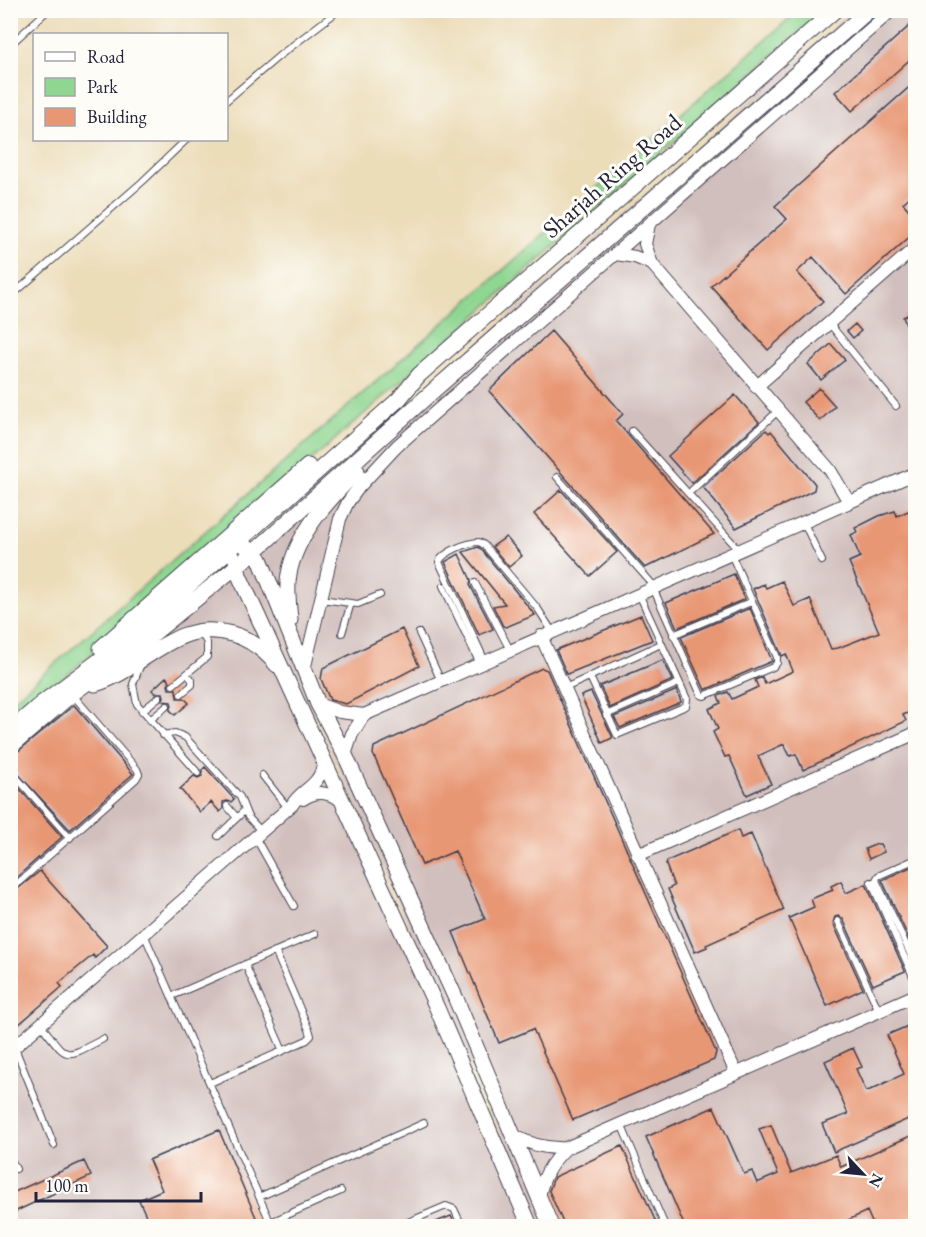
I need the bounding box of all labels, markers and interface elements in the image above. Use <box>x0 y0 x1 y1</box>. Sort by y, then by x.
legend <box>33 33 228 141</box>
text: Road <box>87 45 126 68</box>
text: Park <box>87 75 118 98</box>
text: Building <box>87 105 147 128</box>
street label: Sharjah Ring Road <box>536 106 688 245</box>
north arrow <box>833 1144 893 1204</box>
scale bar <box>36 1165 201 1203</box>
text: N <box>864 1170 888 1191</box>
text: 100 m <box>45 1174 89 1197</box>

